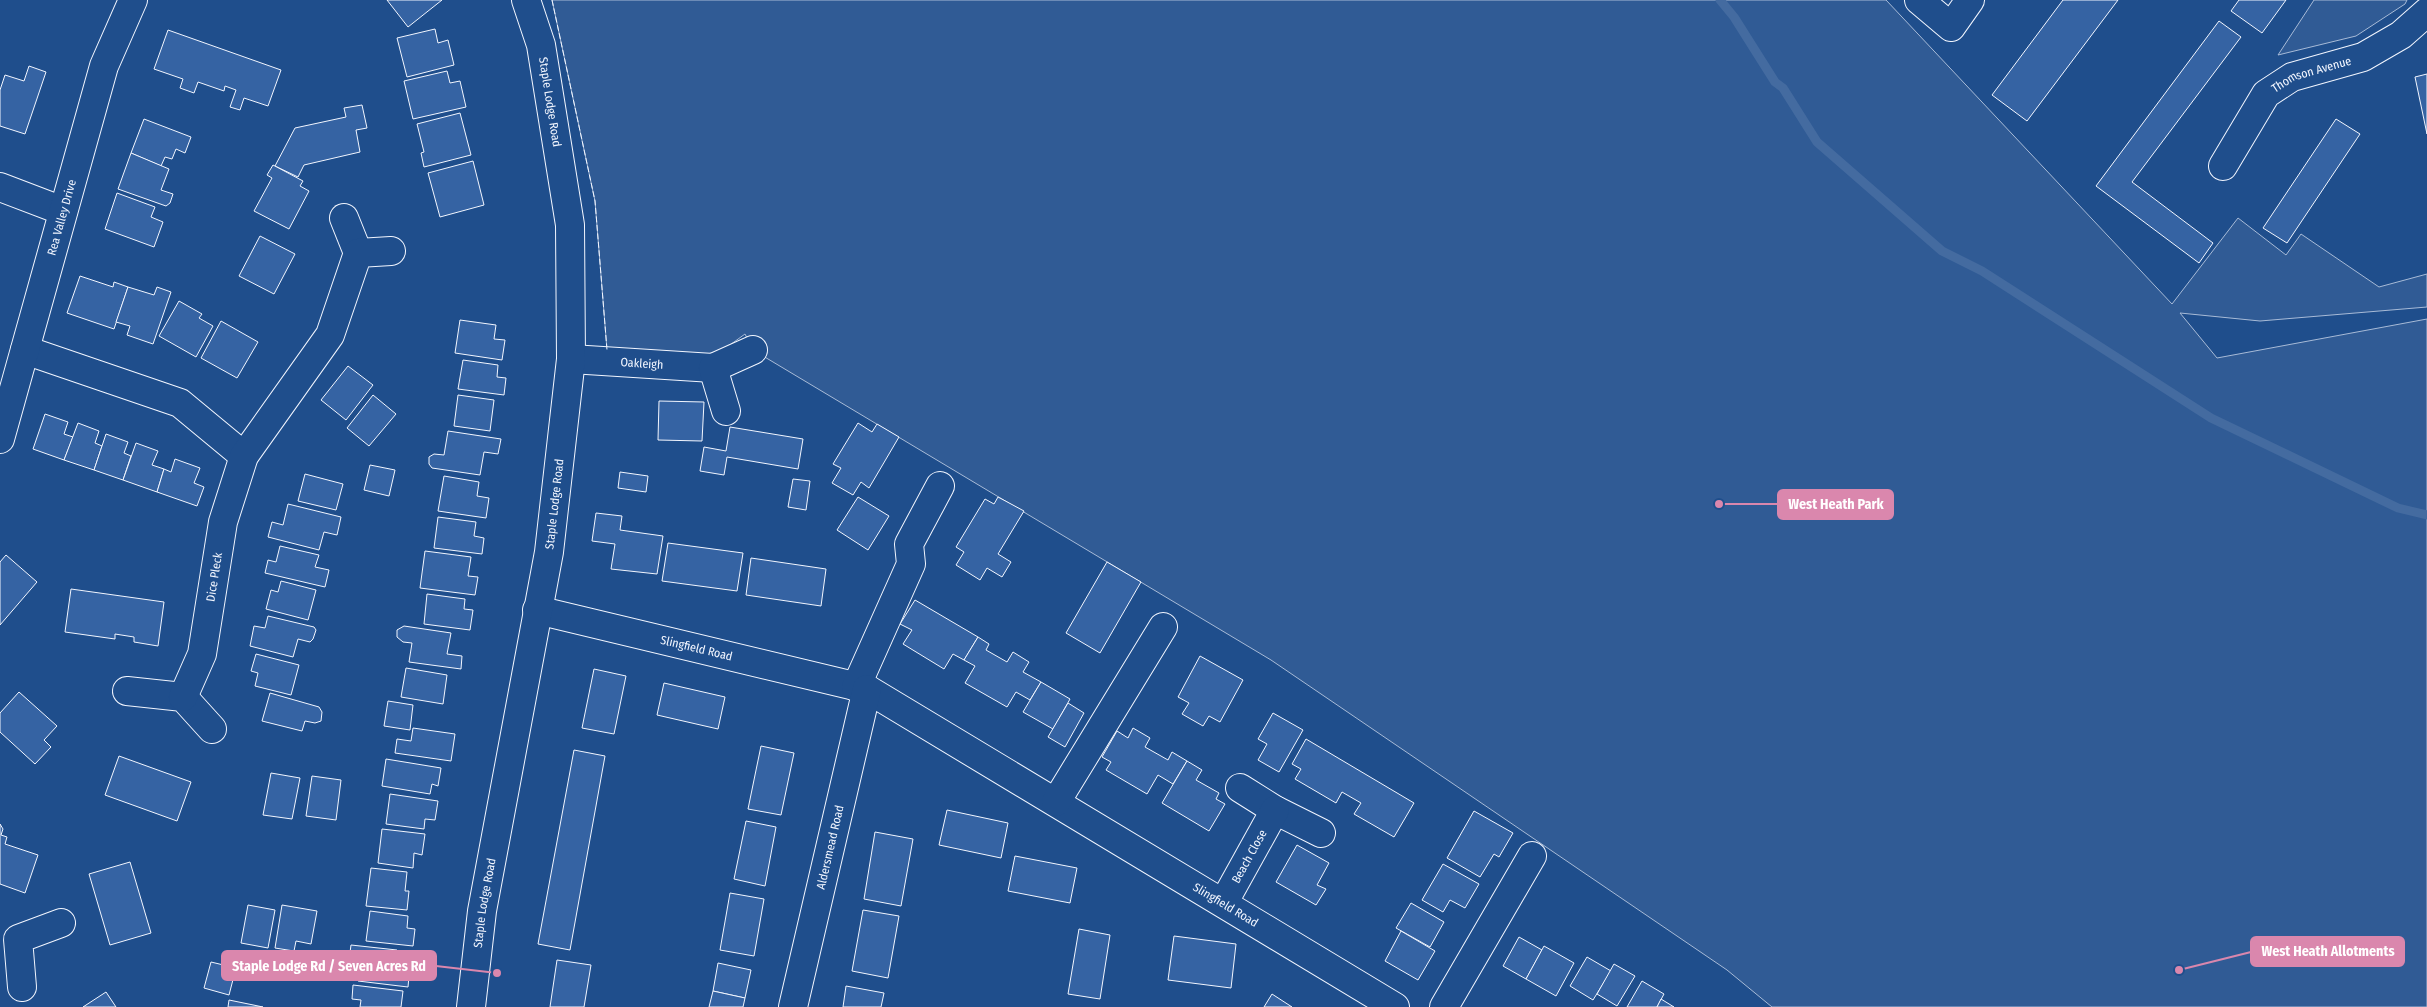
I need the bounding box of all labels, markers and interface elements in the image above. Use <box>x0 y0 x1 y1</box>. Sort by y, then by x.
street label: Thomson Avenue <box>2269 54 2353 95</box>
street label: Staple Lodge Road <box>536 56 564 148</box>
street label: Rea Valley Drive <box>45 178 79 257</box>
street label: Oakleigh <box>620 355 664 372</box>
street label: Staple Lodge Road <box>542 458 567 550</box>
callout: West Heath Park <box>1778 490 1893 519</box>
text: West Heath Park <box>1788 496 1885 513</box>
street label: Dice Pleck <box>203 551 225 603</box>
street label: Slingfield Road <box>659 633 734 664</box>
street label: Aldersmead Road <box>814 804 847 891</box>
street label: Beach Close <box>1229 827 1270 886</box>
street label: Staple Lodge Road <box>471 857 499 949</box>
street label: Slingfield Road <box>1190 880 1261 930</box>
callout: West Heath Allotments <box>2251 937 2404 966</box>
text: West Heath Allotments <box>2261 943 2395 960</box>
callout: Staple Lodge Rd / Seven Acres Rd <box>222 951 436 980</box>
text: Staple Lodge Rd / Seven Acres Rd <box>232 958 426 975</box>

